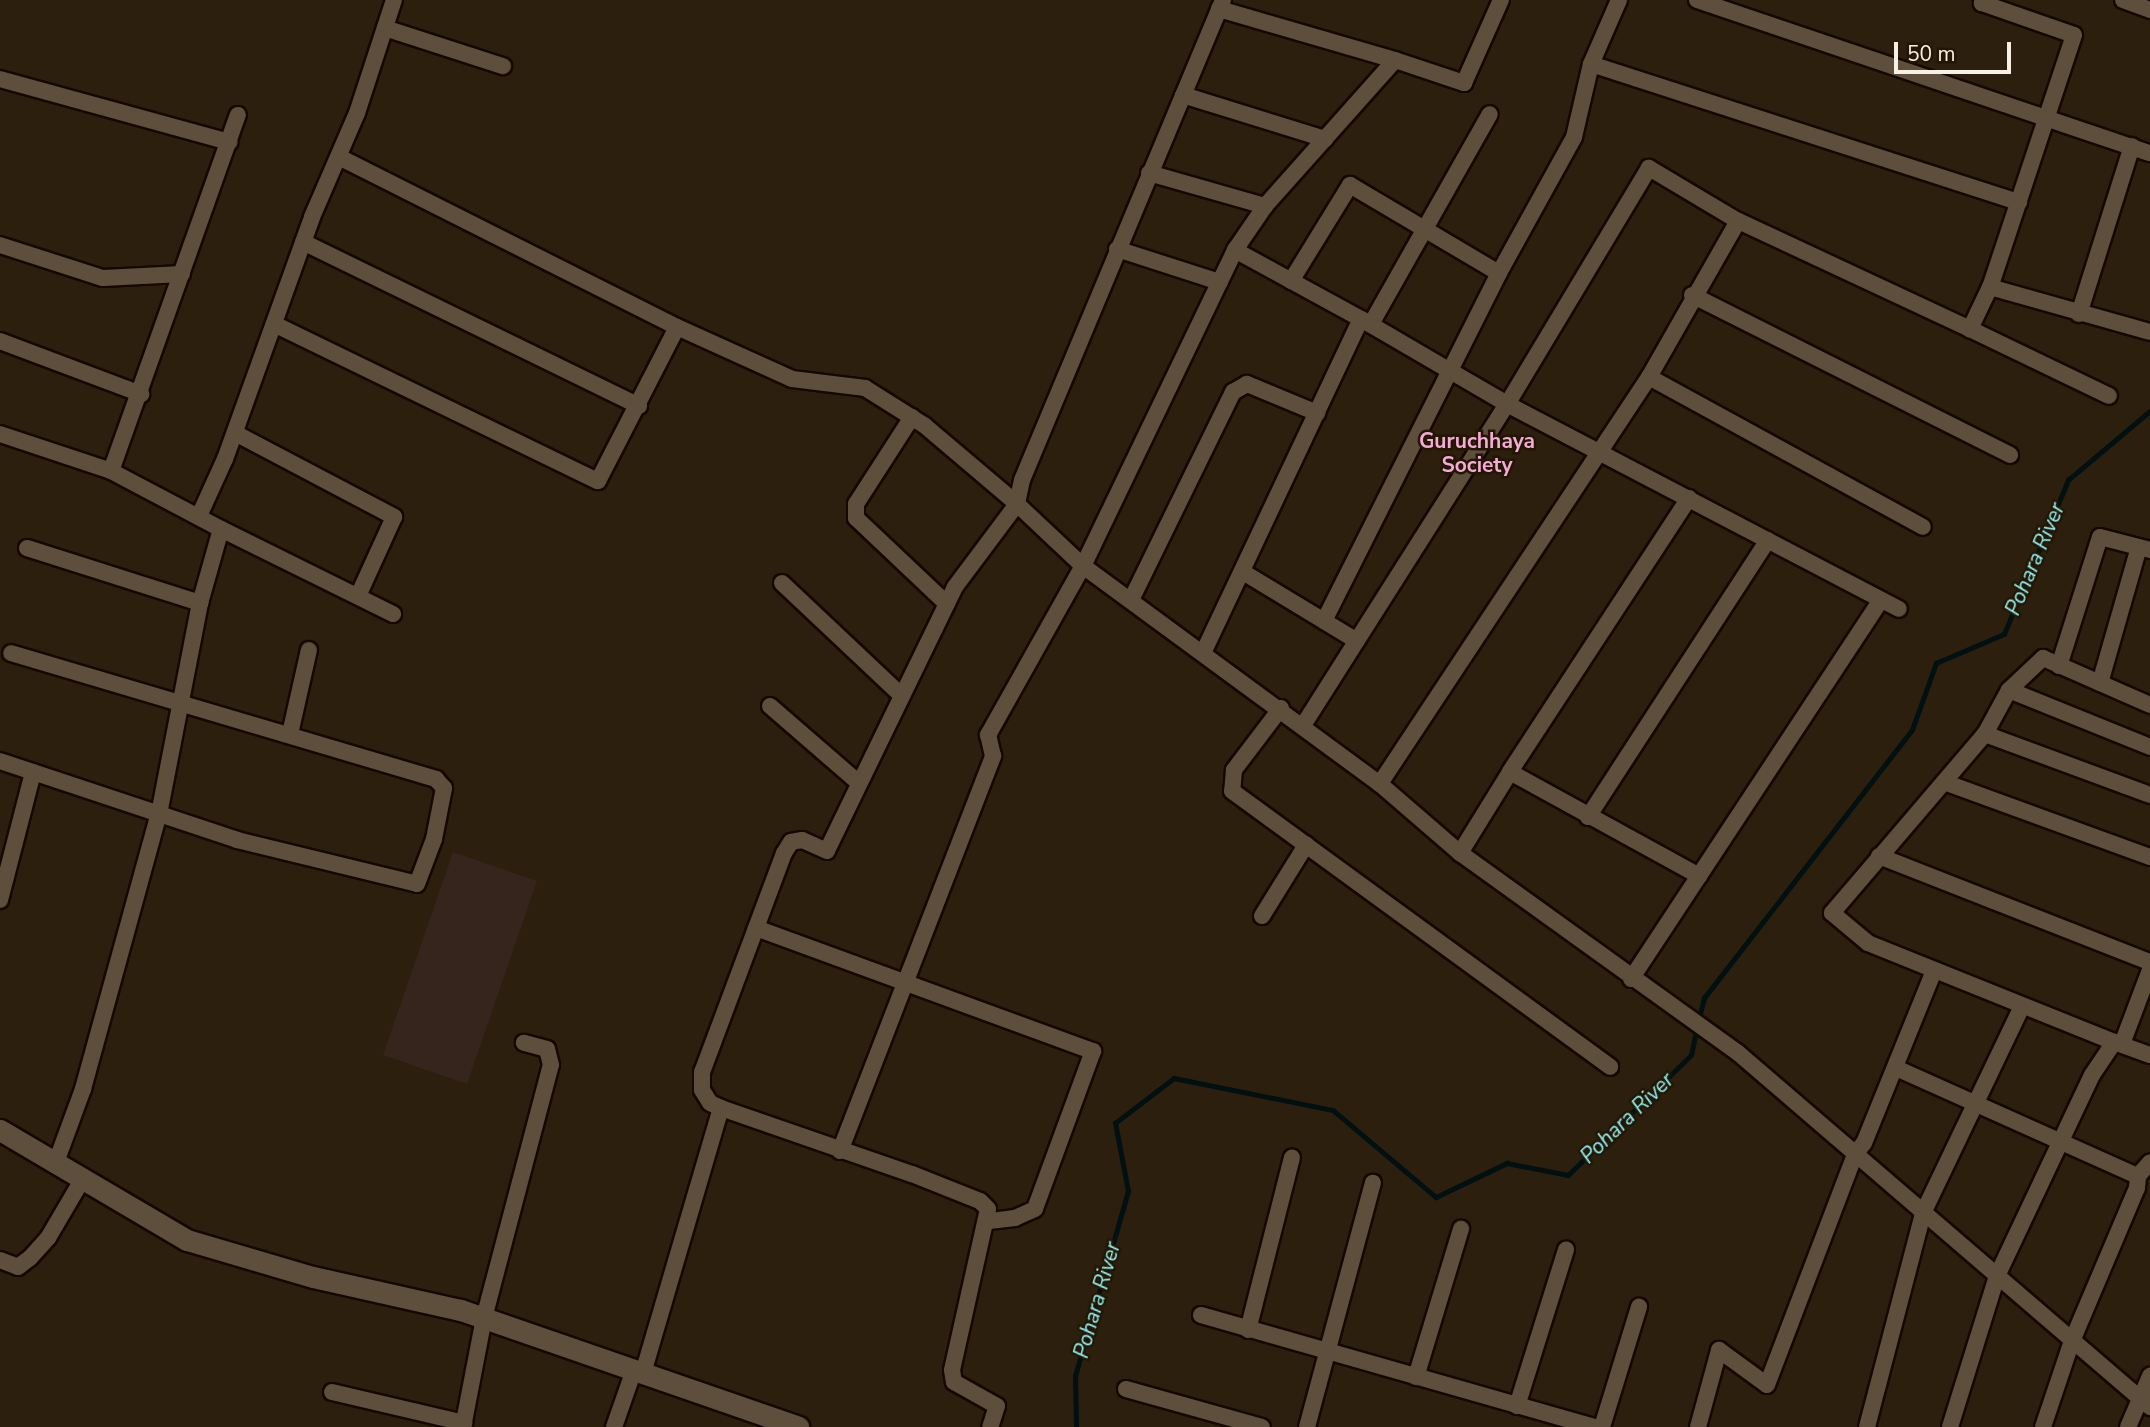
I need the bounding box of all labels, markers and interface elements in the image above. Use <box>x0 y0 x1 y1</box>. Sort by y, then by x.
scale bar <box>1898 28 2015 72</box>
text: 50 m <box>1907 40 1956 68</box>
district label: Guruchhaya Society <box>1419 428 1535 478</box>
water label: Pohara River <box>2000 499 2070 619</box>
water label: Pohara River <box>1575 1067 1679 1169</box>
water label: Pohara River <box>1068 1239 1126 1361</box>

